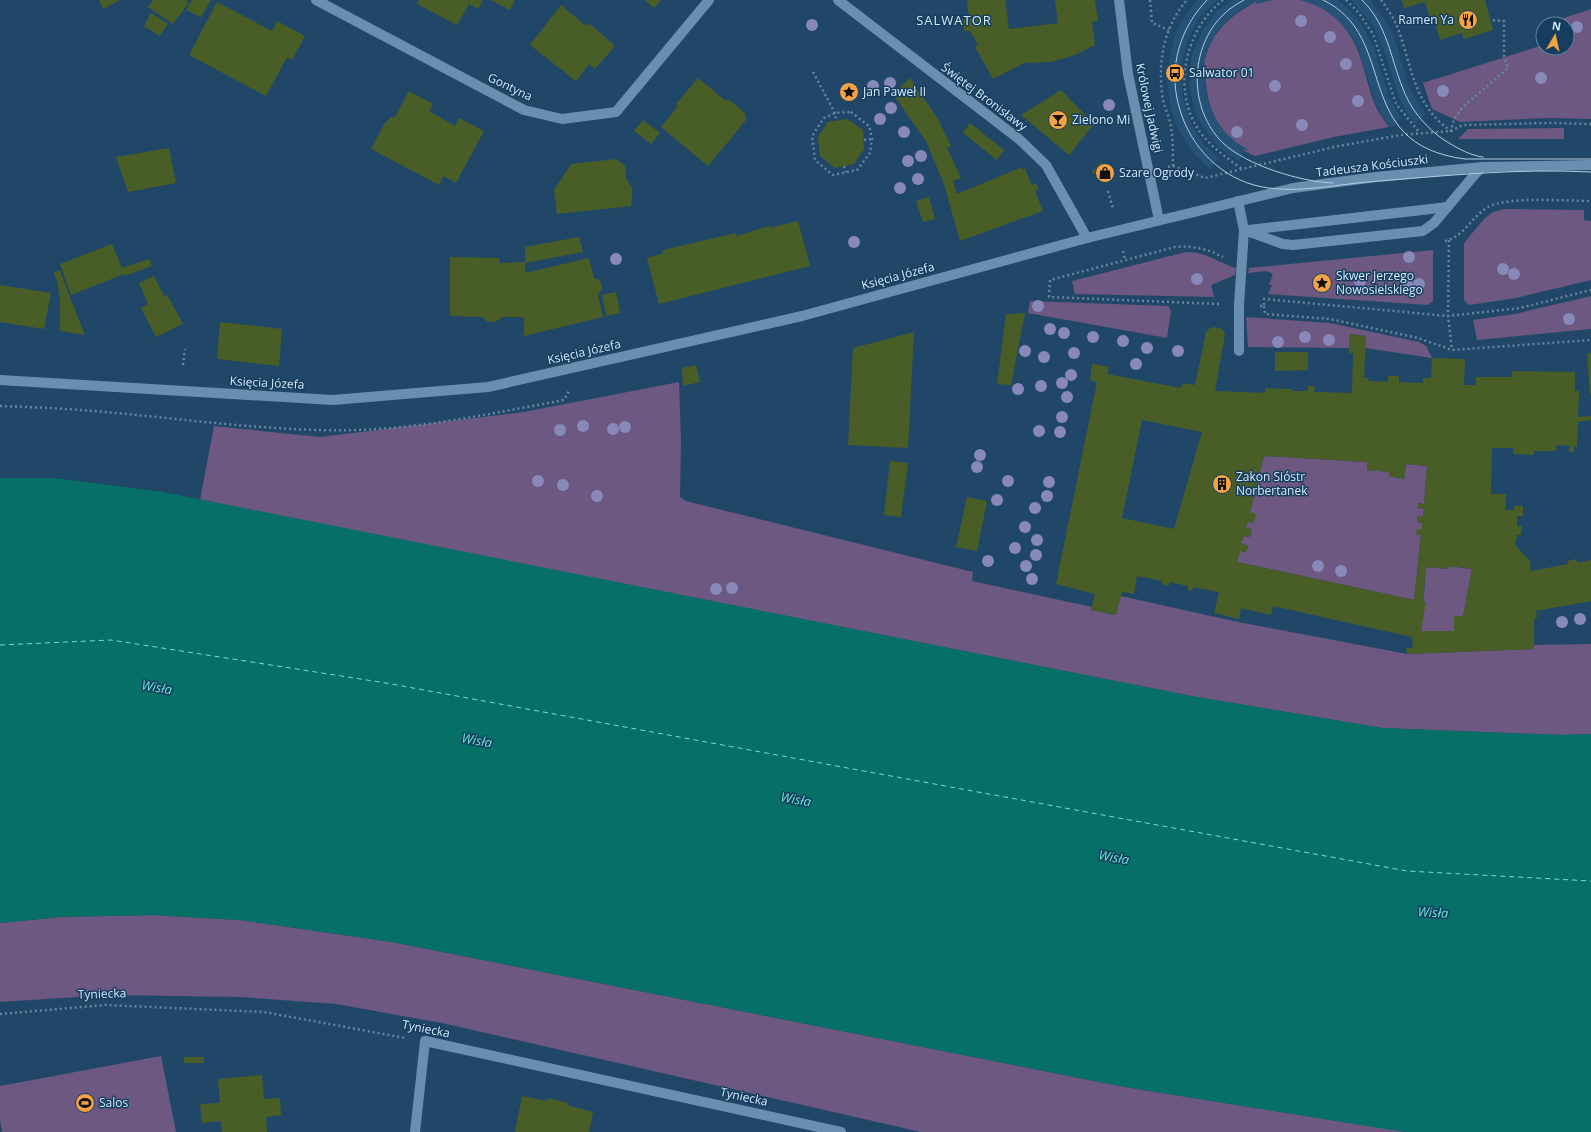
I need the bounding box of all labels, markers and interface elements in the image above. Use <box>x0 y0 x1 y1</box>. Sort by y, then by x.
restaurant icon: Ramen Ya <box>1457 9 1479 31</box>
district label: SALWATOR <box>916 11 992 29</box>
place label: Ramen Ya <box>1398 11 1454 28</box>
north arrow <box>1535 16 1575 56</box>
text: N <box>1551 18 1562 34</box>
street label: Świętej Bronisławy <box>938 59 1032 135</box>
street label: Królowej Jadwigi <box>1132 62 1167 154</box>
bus stop icon: Salwator 01 <box>1164 62 1186 84</box>
place label: Salwator 01 <box>1189 64 1254 81</box>
street label: Gontyna <box>485 68 535 105</box>
place icon: Jan Paweł II <box>838 81 860 103</box>
place label: Jan Paweł II <box>862 83 926 100</box>
bar icon: Zielono Mi <box>1047 109 1069 131</box>
place label: Zielono Mi <box>1072 111 1130 128</box>
street label: Tadeusza Kościuszki <box>1315 150 1429 181</box>
shop icon: Szare Ogrody <box>1094 162 1116 184</box>
place label: Szare Ogrody <box>1119 164 1195 181</box>
street label: Księcia Józefa <box>859 258 936 293</box>
place label: Skwer Jerzego Nowosielskiego <box>1336 267 1423 298</box>
place icon: Skwer Jerzego Nowosielskiego <box>1311 272 1333 294</box>
street label: Księcia Józefa <box>545 335 622 368</box>
street label: Księcia Józefa <box>229 372 305 393</box>
place label: Zakon Sióstr Norbertanek <box>1236 468 1308 499</box>
building icon: Zakon Sióstr Norbertanek <box>1211 473 1233 495</box>
water label: Wisła <box>140 676 174 698</box>
water label: Wisła <box>460 728 494 752</box>
water label: Wisła <box>779 787 813 811</box>
water label: Wisła <box>1097 845 1131 869</box>
water label: Wisła <box>1417 902 1449 922</box>
street label: Tyniecka <box>77 984 126 1003</box>
street label: Tyniecka <box>401 1016 452 1041</box>
street label: Tyniecka <box>719 1083 770 1110</box>
sports icon: Salos <box>74 1092 96 1114</box>
place label: Salos <box>99 1094 128 1111</box>

